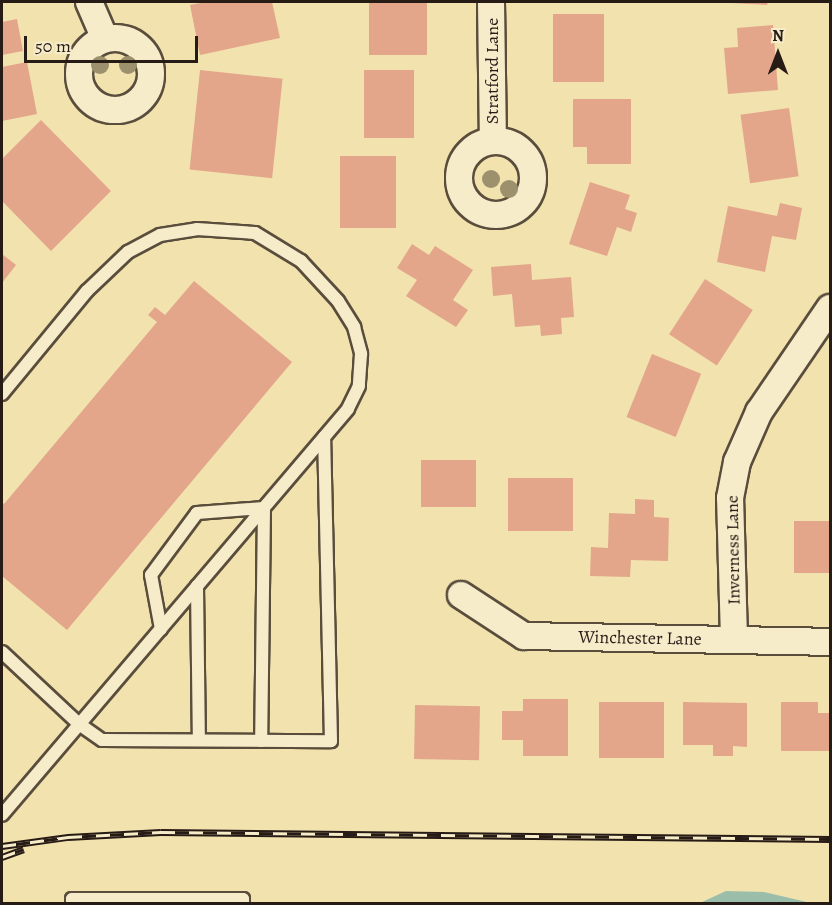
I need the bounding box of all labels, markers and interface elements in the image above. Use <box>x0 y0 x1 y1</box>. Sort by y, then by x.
street label: Stratford Lane <box>481 18 503 124</box>
scale bar <box>27 24 201 62</box>
north arrow <box>748 24 808 84</box>
text: N <box>772 25 784 47</box>
text: 50 m <box>35 34 71 58</box>
street label: Inverness Lane <box>721 495 745 605</box>
street label: Winchester Lane <box>578 626 702 650</box>

